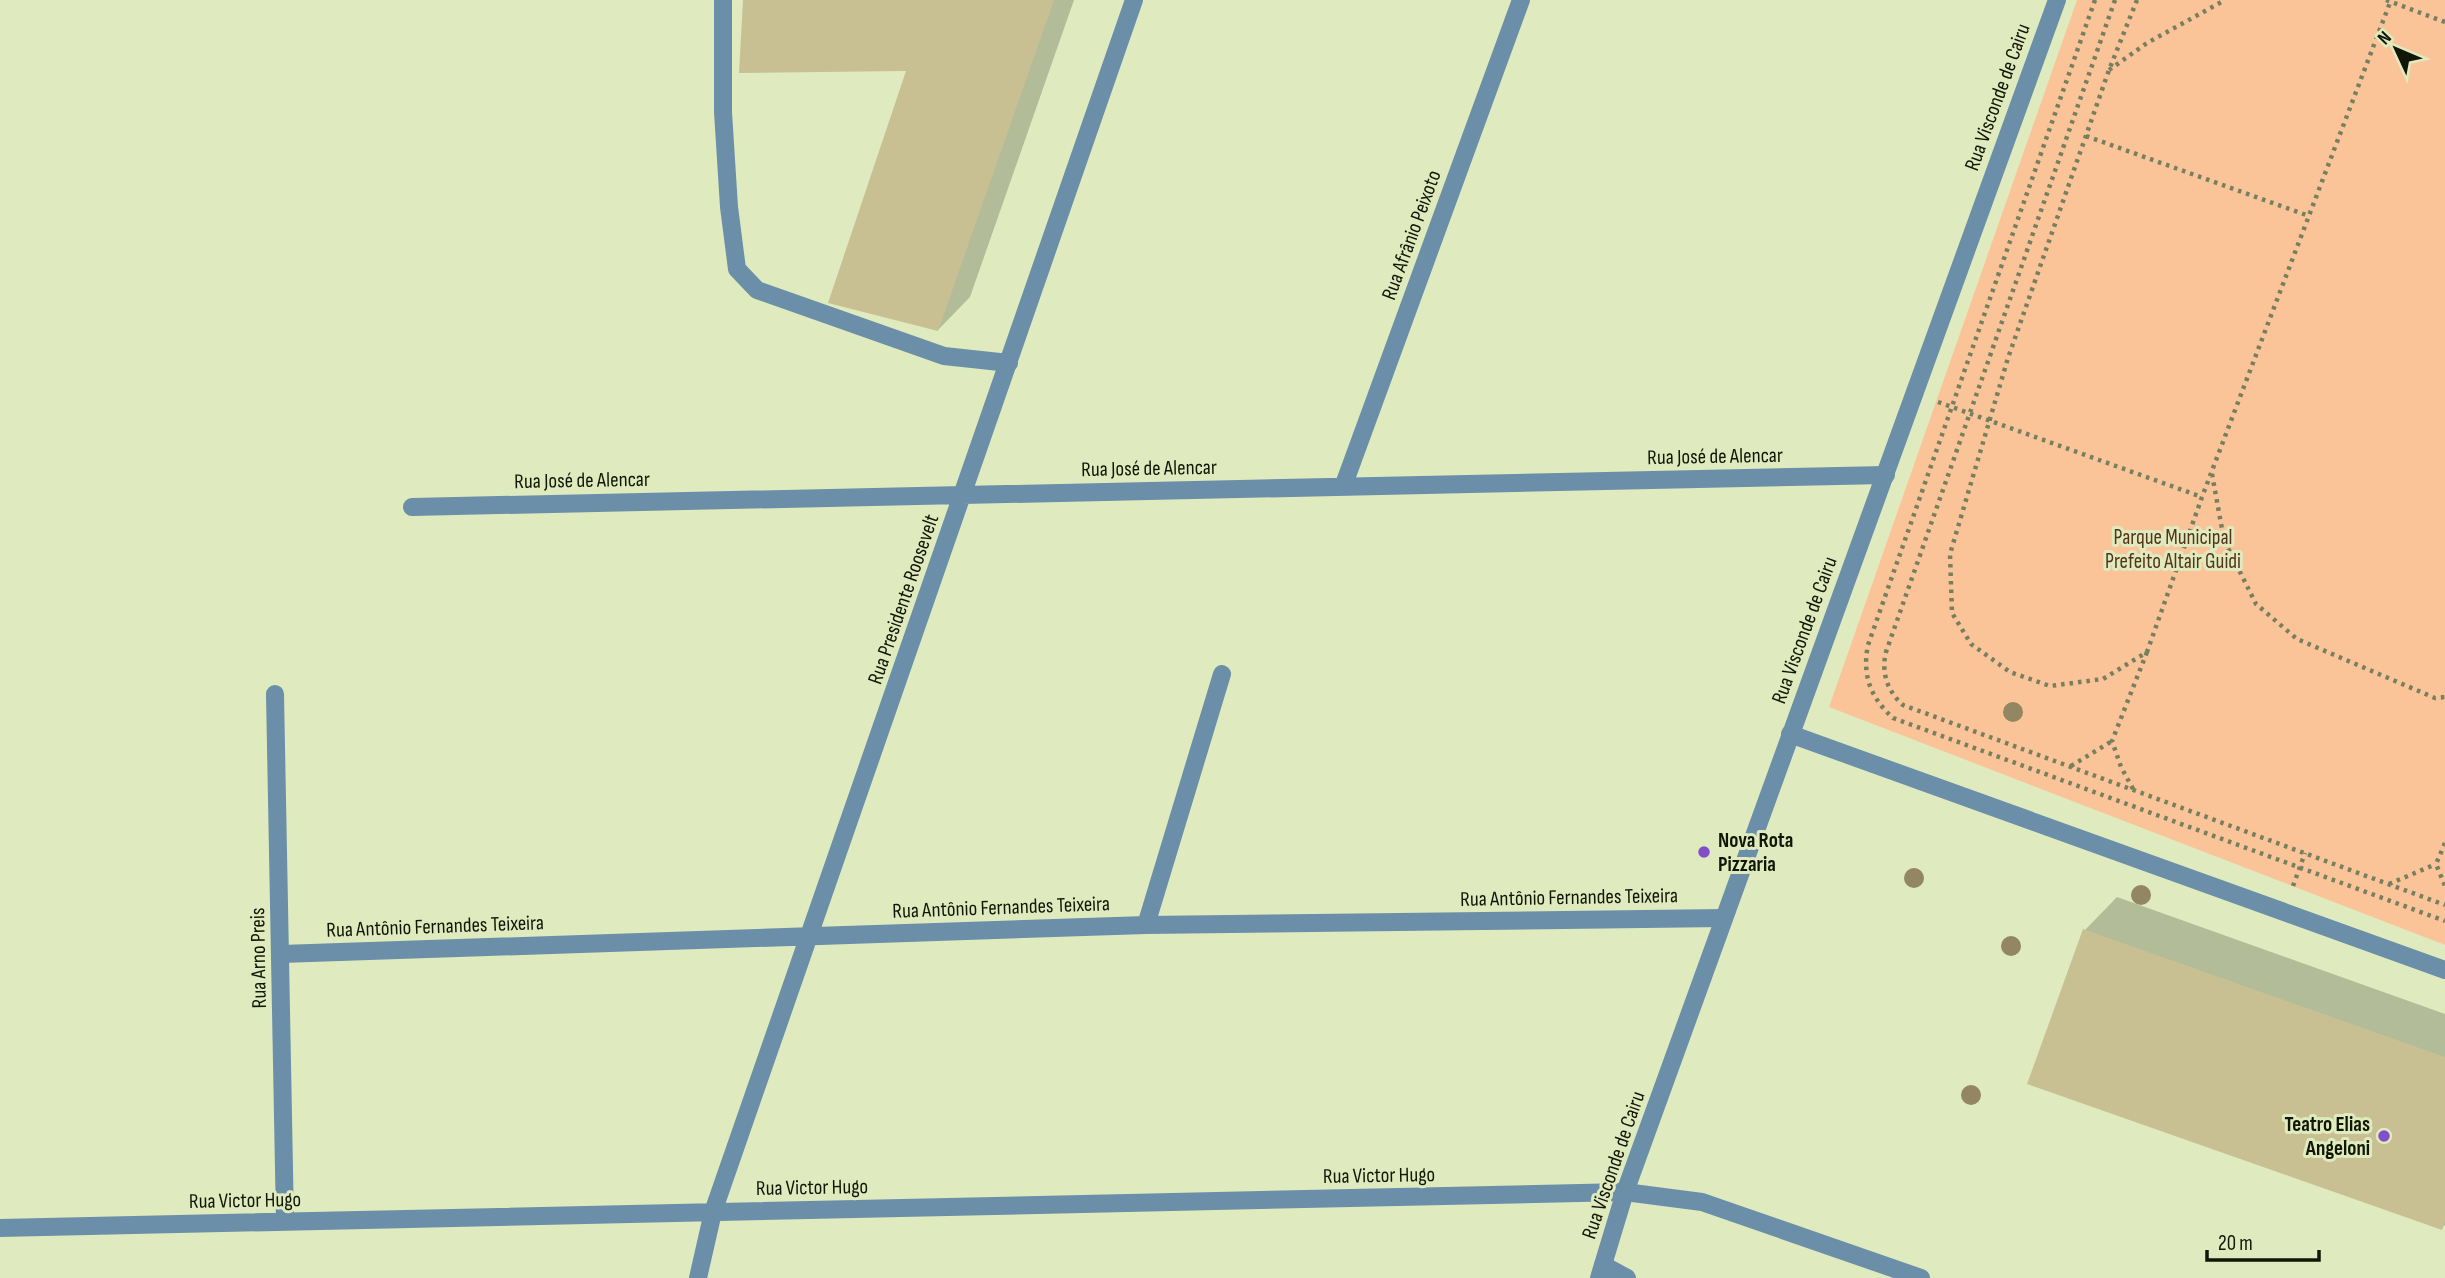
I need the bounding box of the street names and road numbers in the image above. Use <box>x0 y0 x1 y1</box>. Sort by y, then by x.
street label: Rua Visconde de Cairu <box>1959 20 2036 174</box>
street label: Rua Afrânio Peixoto <box>1376 167 1447 303</box>
street label: Rua José de Alencar <box>1647 443 1783 470</box>
street label: Rua José de Alencar <box>1081 455 1217 482</box>
street label: Rua José de Alencar <box>514 467 650 494</box>
street label: Rua Presidente Roosevelt <box>863 511 944 687</box>
street label: Rua Visconde de Cairu <box>1766 553 1843 707</box>
street label: Rua Antônio Fernandes Teixeira <box>1460 883 1678 912</box>
street label: Rua Antônio Fernandes Teixeira <box>892 891 1110 924</box>
street label: Rua Arno Preis <box>245 907 272 1009</box>
street label: Rua Antônio Fernandes Teixeira <box>326 910 544 943</box>
street label: Rua Visconde de Cairu <box>1576 1088 1650 1242</box>
street label: Rua Victor Hugo <box>1323 1162 1435 1189</box>
street label: Rua Victor Hugo <box>756 1174 868 1201</box>
street label: Rua Victor Hugo <box>189 1187 301 1214</box>

